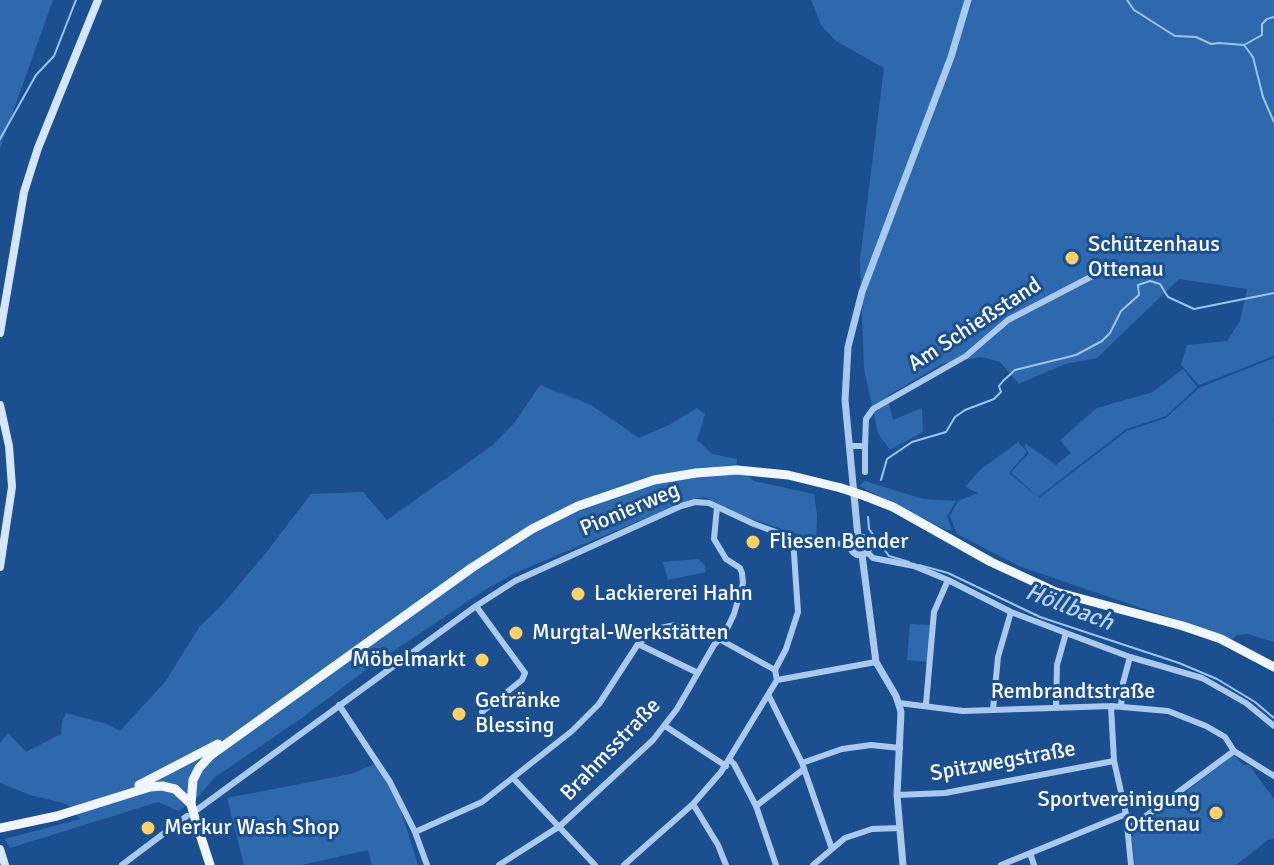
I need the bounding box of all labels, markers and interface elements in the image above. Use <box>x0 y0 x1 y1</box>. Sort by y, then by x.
place label: Schützenhaus Ottenau <box>1088 232 1220 284</box>
marker: Schützenhaus Ottenau <box>1063 249 1081 267</box>
street label: Am Schießstand <box>904 272 1046 378</box>
street label: Pionierweg <box>576 477 684 543</box>
place label: Fliesen Bender <box>769 529 908 555</box>
marker: Fliesen Bender <box>744 533 762 551</box>
water label: Höllbach <box>1021 578 1117 638</box>
place label: Lackiererei Hahn <box>594 581 753 607</box>
marker: Lackiererei Hahn <box>569 585 587 603</box>
place label: Murgtal-Werkstätten <box>532 620 729 646</box>
marker: Murgtal-Werkstätten <box>507 624 525 642</box>
place label: Möbelmarkt <box>352 647 466 673</box>
marker: Möbelmarkt <box>473 651 491 669</box>
street label: Rembrandtstraße <box>991 679 1155 705</box>
place label: Getränke Blessing <box>475 688 561 740</box>
street label: Brahmsstraße <box>556 693 666 807</box>
marker: Getränke Blessing <box>450 705 468 723</box>
street label: Spitzwegstraße <box>928 736 1078 788</box>
place label: Sportvereinigung Ottenau <box>1038 787 1200 838</box>
marker: Sportvereinigung Ottenau <box>1207 804 1225 822</box>
place label: Merkur Wash Shop <box>164 815 339 841</box>
marker: Merkur Wash Shop <box>139 819 157 837</box>

